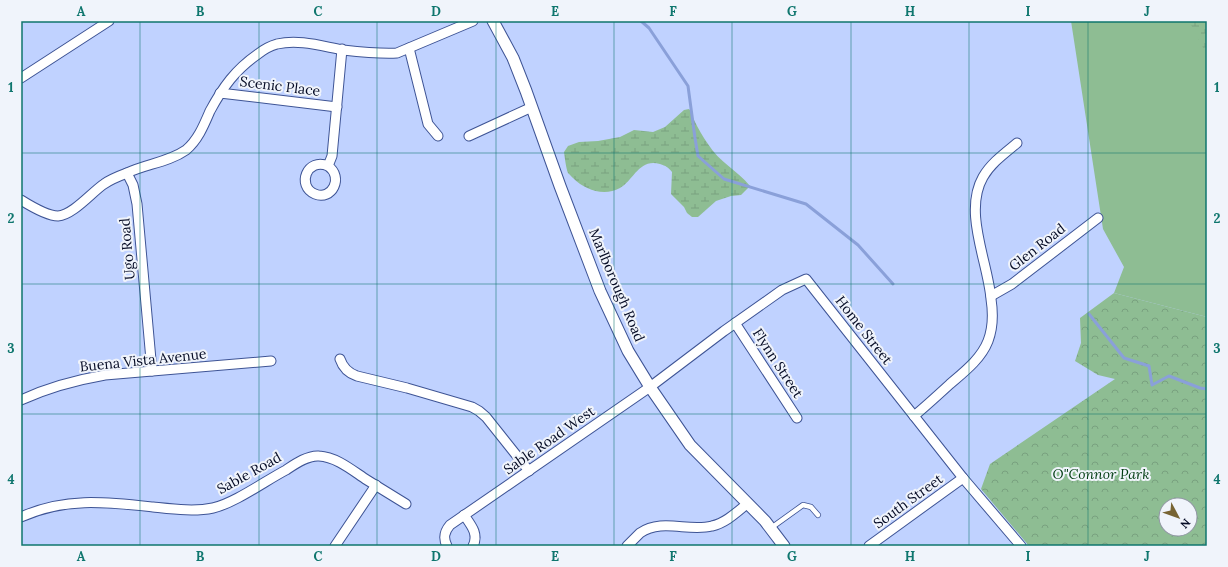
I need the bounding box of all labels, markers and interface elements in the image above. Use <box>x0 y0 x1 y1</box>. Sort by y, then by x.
text: A <box>77 3 86 20</box>
text: B <box>196 3 205 20</box>
text: C <box>314 3 323 20</box>
text: D <box>431 3 441 20</box>
text: E <box>551 3 559 20</box>
text: F <box>669 3 677 20</box>
text: G <box>787 3 797 20</box>
text: H <box>905 3 915 20</box>
text: I <box>1025 3 1031 20</box>
text: J <box>1144 3 1150 20</box>
street label: Scenic Place <box>239 72 322 100</box>
text: 1 <box>8 79 14 96</box>
text: 1 <box>1214 79 1220 96</box>
text: 2 <box>8 210 15 227</box>
text: 2 <box>1214 210 1221 227</box>
street label: Ugo Road <box>115 217 139 281</box>
street label: Glen Road <box>1005 219 1069 275</box>
street label: Marlborough Road <box>585 226 649 344</box>
street label: Home Street <box>832 292 897 368</box>
street label: Flynn Street <box>749 325 807 402</box>
text: 3 <box>7 340 15 357</box>
text: 3 <box>1213 340 1221 357</box>
street label: Buena Vista Avenue <box>79 344 208 376</box>
street label: Sable Road West <box>500 401 599 478</box>
street label: Sable Road <box>214 448 284 498</box>
park label: O"Connor Park <box>1053 465 1149 483</box>
street label: South Street <box>870 469 947 532</box>
text: 4 <box>7 471 15 488</box>
text: 4 <box>1213 471 1221 488</box>
north arrow <box>1158 497 1198 537</box>
text: N <box>1177 516 1194 532</box>
text: A <box>77 548 86 565</box>
text: B <box>196 548 205 565</box>
text: C <box>314 548 323 565</box>
text: D <box>431 548 441 565</box>
text: E <box>551 548 559 565</box>
text: F <box>669 548 677 565</box>
text: G <box>787 548 797 565</box>
text: H <box>905 548 915 565</box>
text: I <box>1025 548 1031 565</box>
text: J <box>1144 548 1150 565</box>

